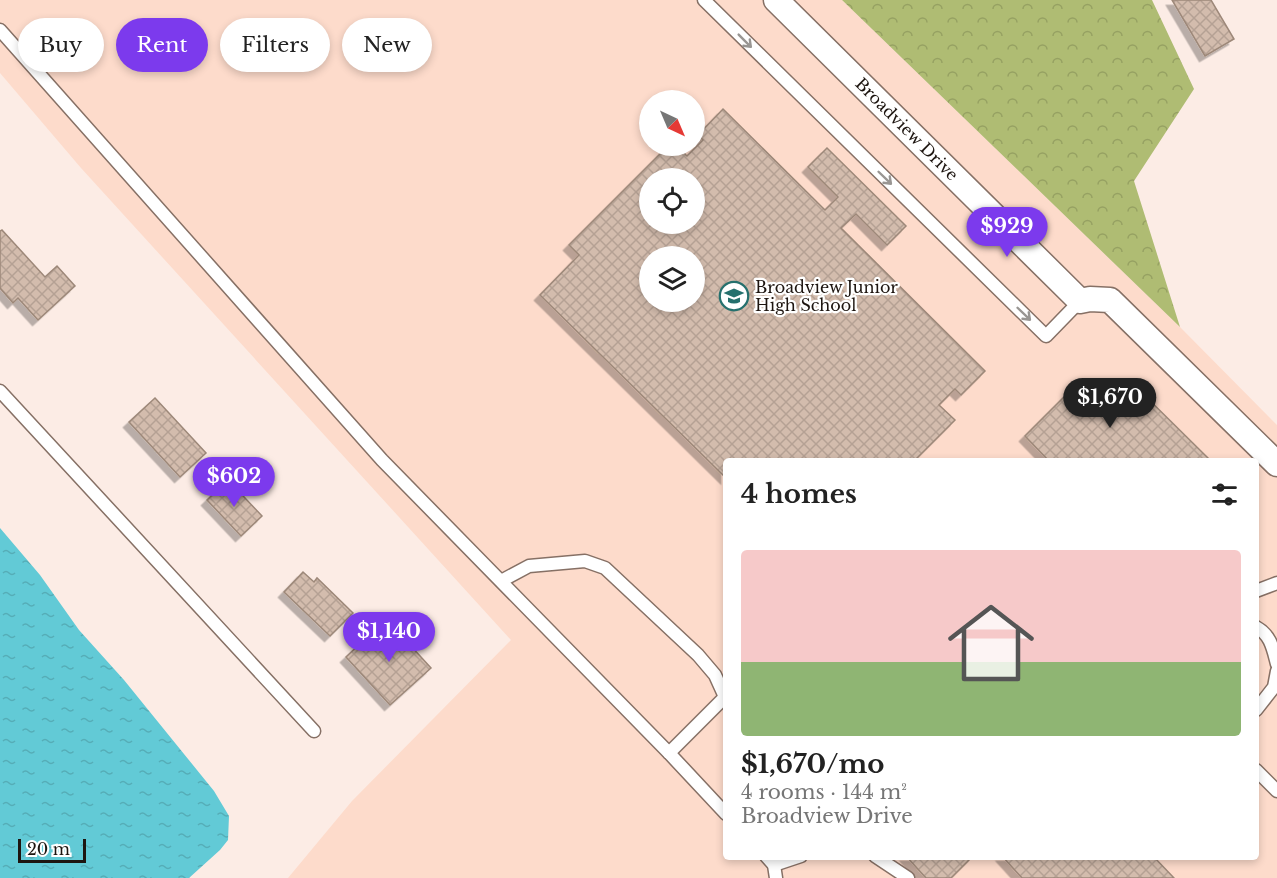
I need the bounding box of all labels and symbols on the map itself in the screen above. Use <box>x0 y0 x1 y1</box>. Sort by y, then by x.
one-way arrow <box>738 34 753 49</box>
street label: Broadview Drive <box>851 73 963 185</box>
north arrow <box>639 90 705 156</box>
one-way arrow <box>877 170 892 185</box>
pin: $929 <box>971 207 1043 258</box>
place label: Broadview Junior High School <box>755 277 898 315</box>
school or university icon: Broadview Junior High School <box>718 280 750 312</box>
one-way arrow <box>1016 307 1031 322</box>
pin: $1,670 <box>1061 378 1159 429</box>
pin: $602 <box>198 457 270 508</box>
pin: $1,140 <box>340 612 438 663</box>
scale bar <box>18 836 86 864</box>

